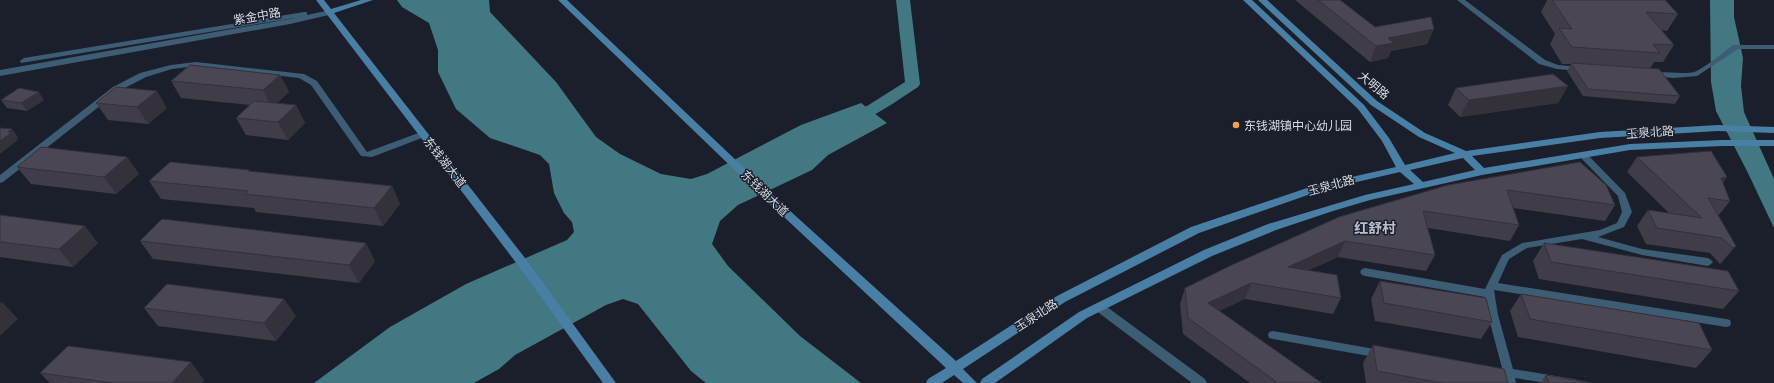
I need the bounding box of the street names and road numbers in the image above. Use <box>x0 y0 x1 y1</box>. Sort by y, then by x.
street label: 紫金中路 <box>232 3 282 29</box>
street label: 大明路 <box>1355 67 1393 103</box>
street label: 玉泉北路 <box>1625 122 1675 142</box>
street label: 东钱湖大道 <box>420 133 470 191</box>
street label: 东钱湖大道 <box>738 166 792 220</box>
street label: 玉泉北路 <box>1306 171 1356 199</box>
street label: 玉泉北路 <box>1011 295 1061 335</box>

